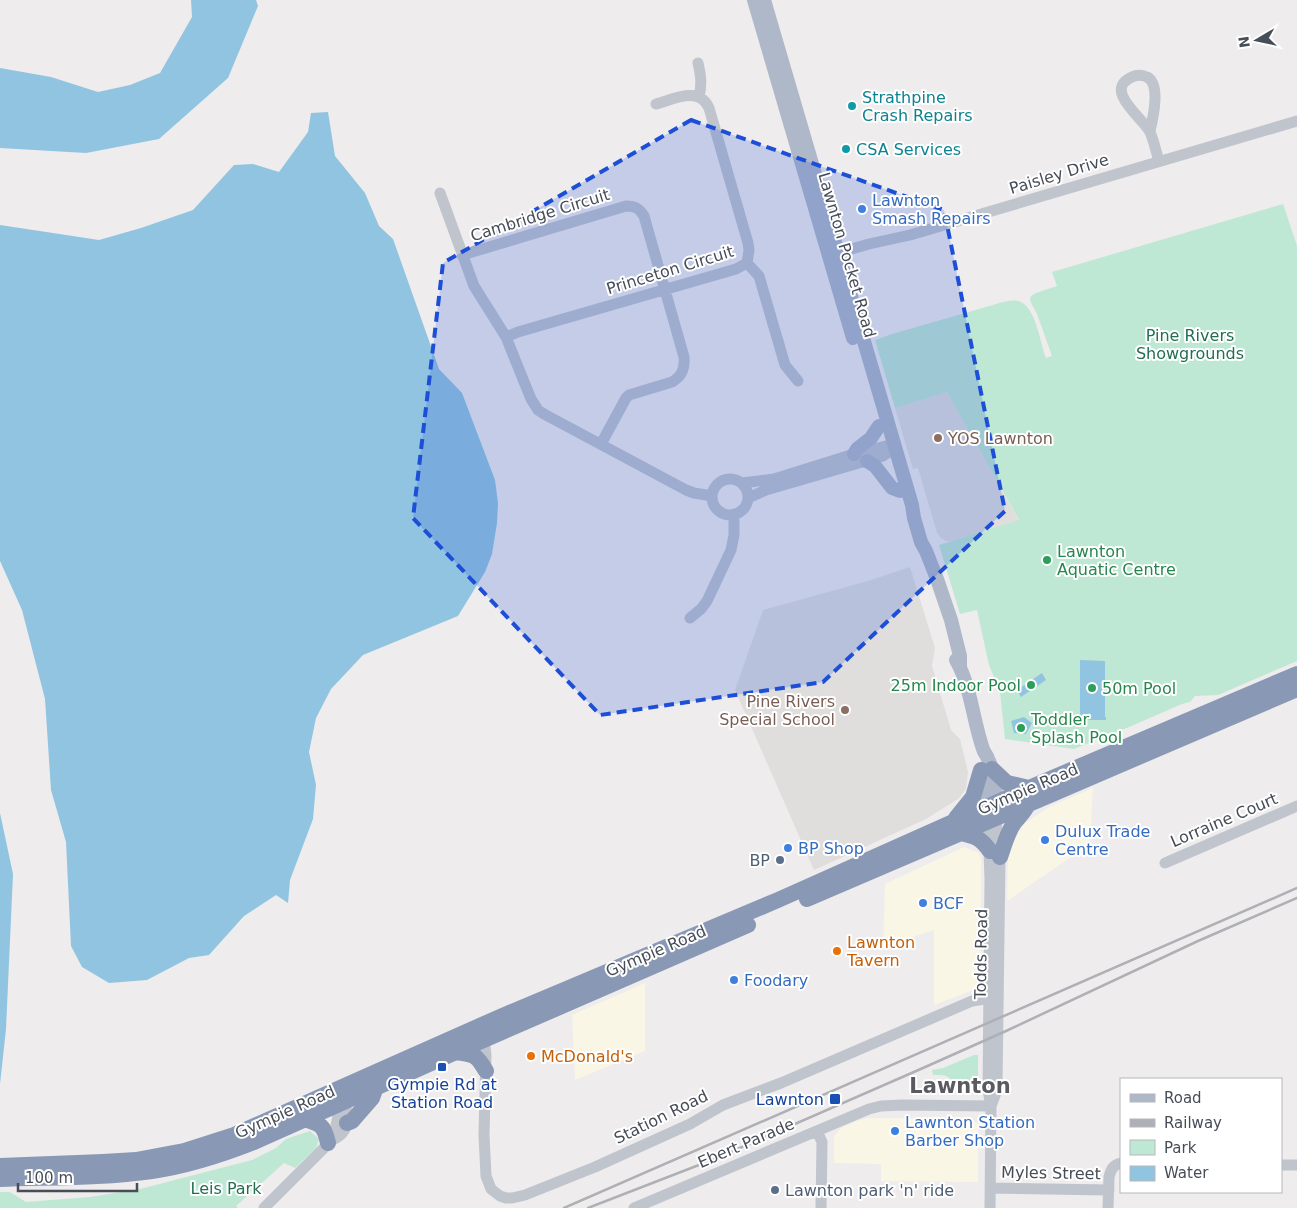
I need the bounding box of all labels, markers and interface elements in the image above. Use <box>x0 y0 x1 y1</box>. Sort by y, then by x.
north arrow <box>1232 15 1282 65</box>
text: N <box>1235 35 1253 49</box>
place label: Strathpine Crash Repairs <box>862 88 973 125</box>
marker: Strathpine Crash Repairs <box>846 100 858 112</box>
place label: CSA Services <box>856 140 961 159</box>
marker: CSA Services <box>840 143 852 155</box>
street label: Paisley Drive <box>1007 150 1111 198</box>
street label: Lawnton Pocket Road <box>814 170 880 340</box>
street label: Cambridge Circuit <box>468 185 612 245</box>
place label: Lawnton Smash Repairs <box>872 191 991 228</box>
marker: Lawnton Smash Repairs <box>856 203 868 215</box>
street label: Princeton Circuit <box>604 242 736 298</box>
park label: Pine Rivers Showgrounds <box>1136 326 1244 363</box>
place label: YOS Lawnton <box>947 429 1053 448</box>
marker: YOS Lawnton <box>932 432 944 444</box>
place label: Lawnton Aquatic Centre <box>1057 542 1176 579</box>
marker: Lawnton Aquatic Centre <box>1041 554 1053 566</box>
place label: 25m Indoor Pool <box>891 676 1021 695</box>
marker: 25m Indoor Pool <box>1025 679 1037 691</box>
place label: 50m Pool <box>1102 679 1176 698</box>
marker: 50m Pool <box>1086 682 1098 694</box>
place label: Pine Rivers Special School <box>719 692 835 729</box>
marker: Pine Rivers Special School <box>839 704 851 716</box>
place label: Toddler Splash Pool <box>1030 710 1122 747</box>
marker: Toddler Splash Pool <box>1015 722 1027 734</box>
street label: Gympie Road <box>975 759 1081 819</box>
street label: Lorraine Court <box>1168 789 1280 851</box>
place label: Dulux Trade Centre <box>1055 822 1150 859</box>
marker: Dulux Trade Centre <box>1039 834 1051 846</box>
place label: BP Shop <box>798 839 864 858</box>
marker: BP Shop <box>782 842 794 854</box>
place label: BP <box>749 851 770 870</box>
marker: BP <box>774 854 786 866</box>
place label: BCF <box>933 894 964 913</box>
marker: BCF <box>917 897 929 909</box>
street label: Todds Road <box>971 908 991 1001</box>
street label: Gympie Road <box>603 921 709 981</box>
place label: Lawnton Tavern <box>846 933 915 970</box>
marker: Lawnton Tavern <box>831 945 843 957</box>
place label: Foodary <box>744 971 808 990</box>
marker: Foodary <box>728 974 740 986</box>
place label: McDonald's <box>541 1047 633 1066</box>
marker: McDonald's <box>525 1050 537 1062</box>
marker: Gympie Rd at Station Road <box>436 1061 448 1073</box>
district label: Lawnton <box>909 1074 1011 1098</box>
place label: Gympie Rd at Station Road <box>387 1075 497 1112</box>
legend <box>1120 1078 1282 1193</box>
street label: Gympie Road <box>232 1082 338 1142</box>
street label: Station Road <box>611 1086 711 1148</box>
text: Road <box>1164 1089 1202 1107</box>
place label: Lawnton <box>756 1090 824 1109</box>
marker: Lawnton <box>828 1092 842 1106</box>
place label: Lawnton Station Barber Shop <box>905 1113 1035 1150</box>
street label: Ebert Parade <box>695 1114 797 1172</box>
text: Railway <box>1164 1114 1222 1132</box>
marker: Lawnton Station Barber Shop <box>889 1125 901 1137</box>
text: Park <box>1164 1139 1197 1157</box>
scale bar <box>18 1160 136 1192</box>
street label: Myles Street <box>1001 1163 1101 1183</box>
text: Water <box>1164 1164 1209 1182</box>
text: 100 m <box>25 1169 73 1187</box>
park label: Leis Park <box>191 1179 262 1198</box>
place label: Lawnton park 'n' ride <box>785 1181 954 1200</box>
marker: Lawnton park 'n' ride <box>769 1184 781 1196</box>

